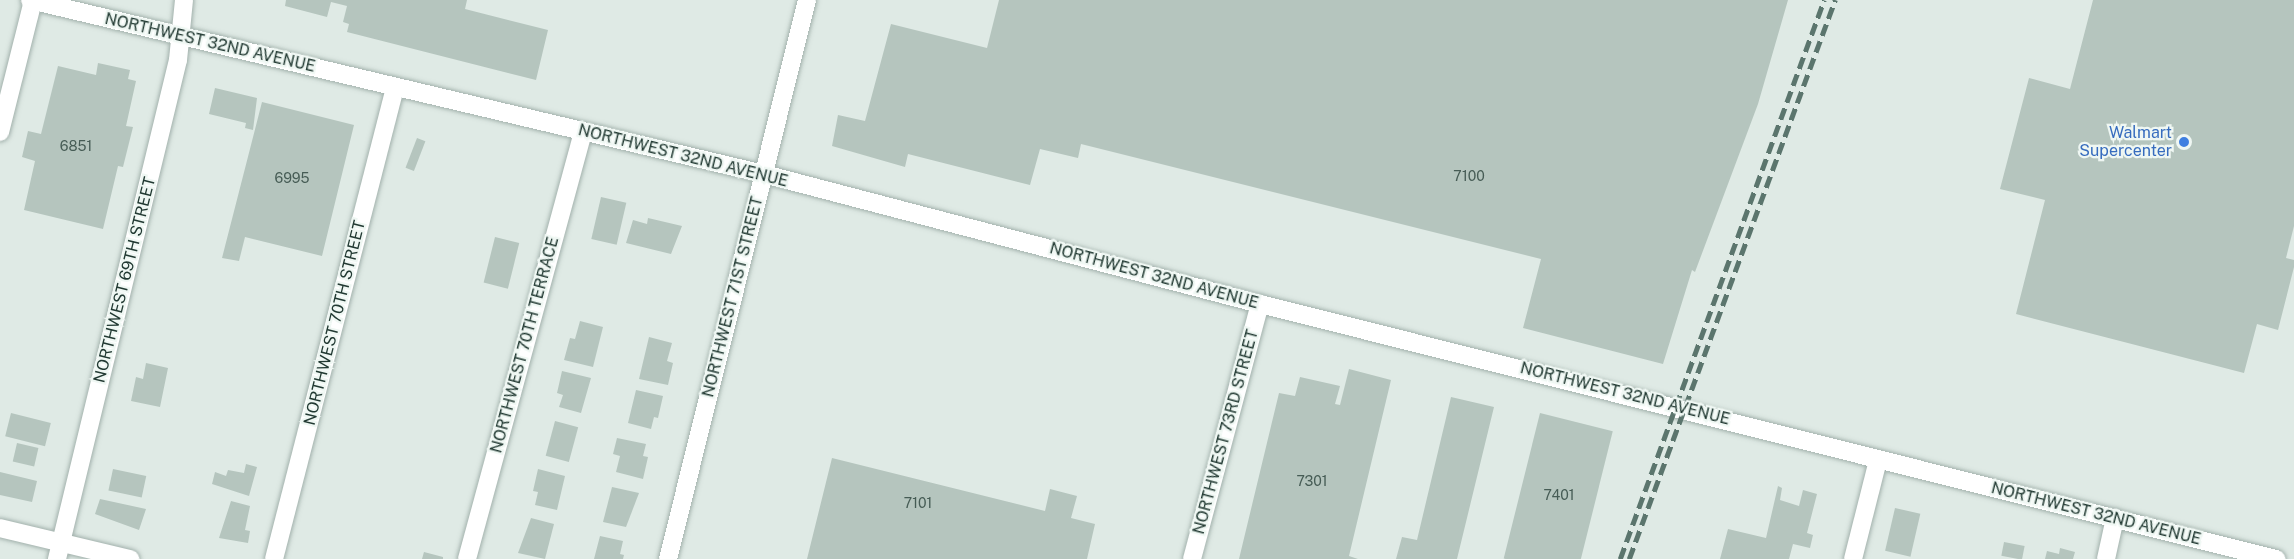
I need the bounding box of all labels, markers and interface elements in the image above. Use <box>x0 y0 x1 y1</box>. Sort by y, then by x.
street label: NORTHWEST 32ND AVENUE <box>103 9 317 77</box>
street label: NORTHWEST 32ND AVENUE <box>576 121 790 191</box>
place label: Walmart Supercenter <box>2079 123 2172 161</box>
marker: Walmart Supercenter <box>2177 135 2191 149</box>
house number: 6851 <box>60 138 92 154</box>
house number: 7100 <box>1453 168 1485 184</box>
house number: 6995 <box>275 170 309 186</box>
street label: NORTHWEST 69TH STREET <box>90 175 160 385</box>
street label: NORTHWEST 71ST STREET <box>699 195 767 399</box>
street label: NORTHWEST 70TH STREET <box>300 219 370 427</box>
street label: NORTHWEST 70TH TERRACE <box>487 235 563 455</box>
street label: NORTHWEST 32ND AVENUE <box>1047 239 1261 313</box>
street label: NORTHWEST 73RD STREET <box>1189 328 1263 536</box>
street label: NORTHWEST 32ND AVENUE <box>1518 359 1732 429</box>
house number: 7301 <box>1296 473 1328 489</box>
street label: NORTHWEST 32ND AVENUE <box>1989 479 2203 549</box>
house number: 7401 <box>1543 487 1575 503</box>
house number: 7101 <box>904 495 932 511</box>

